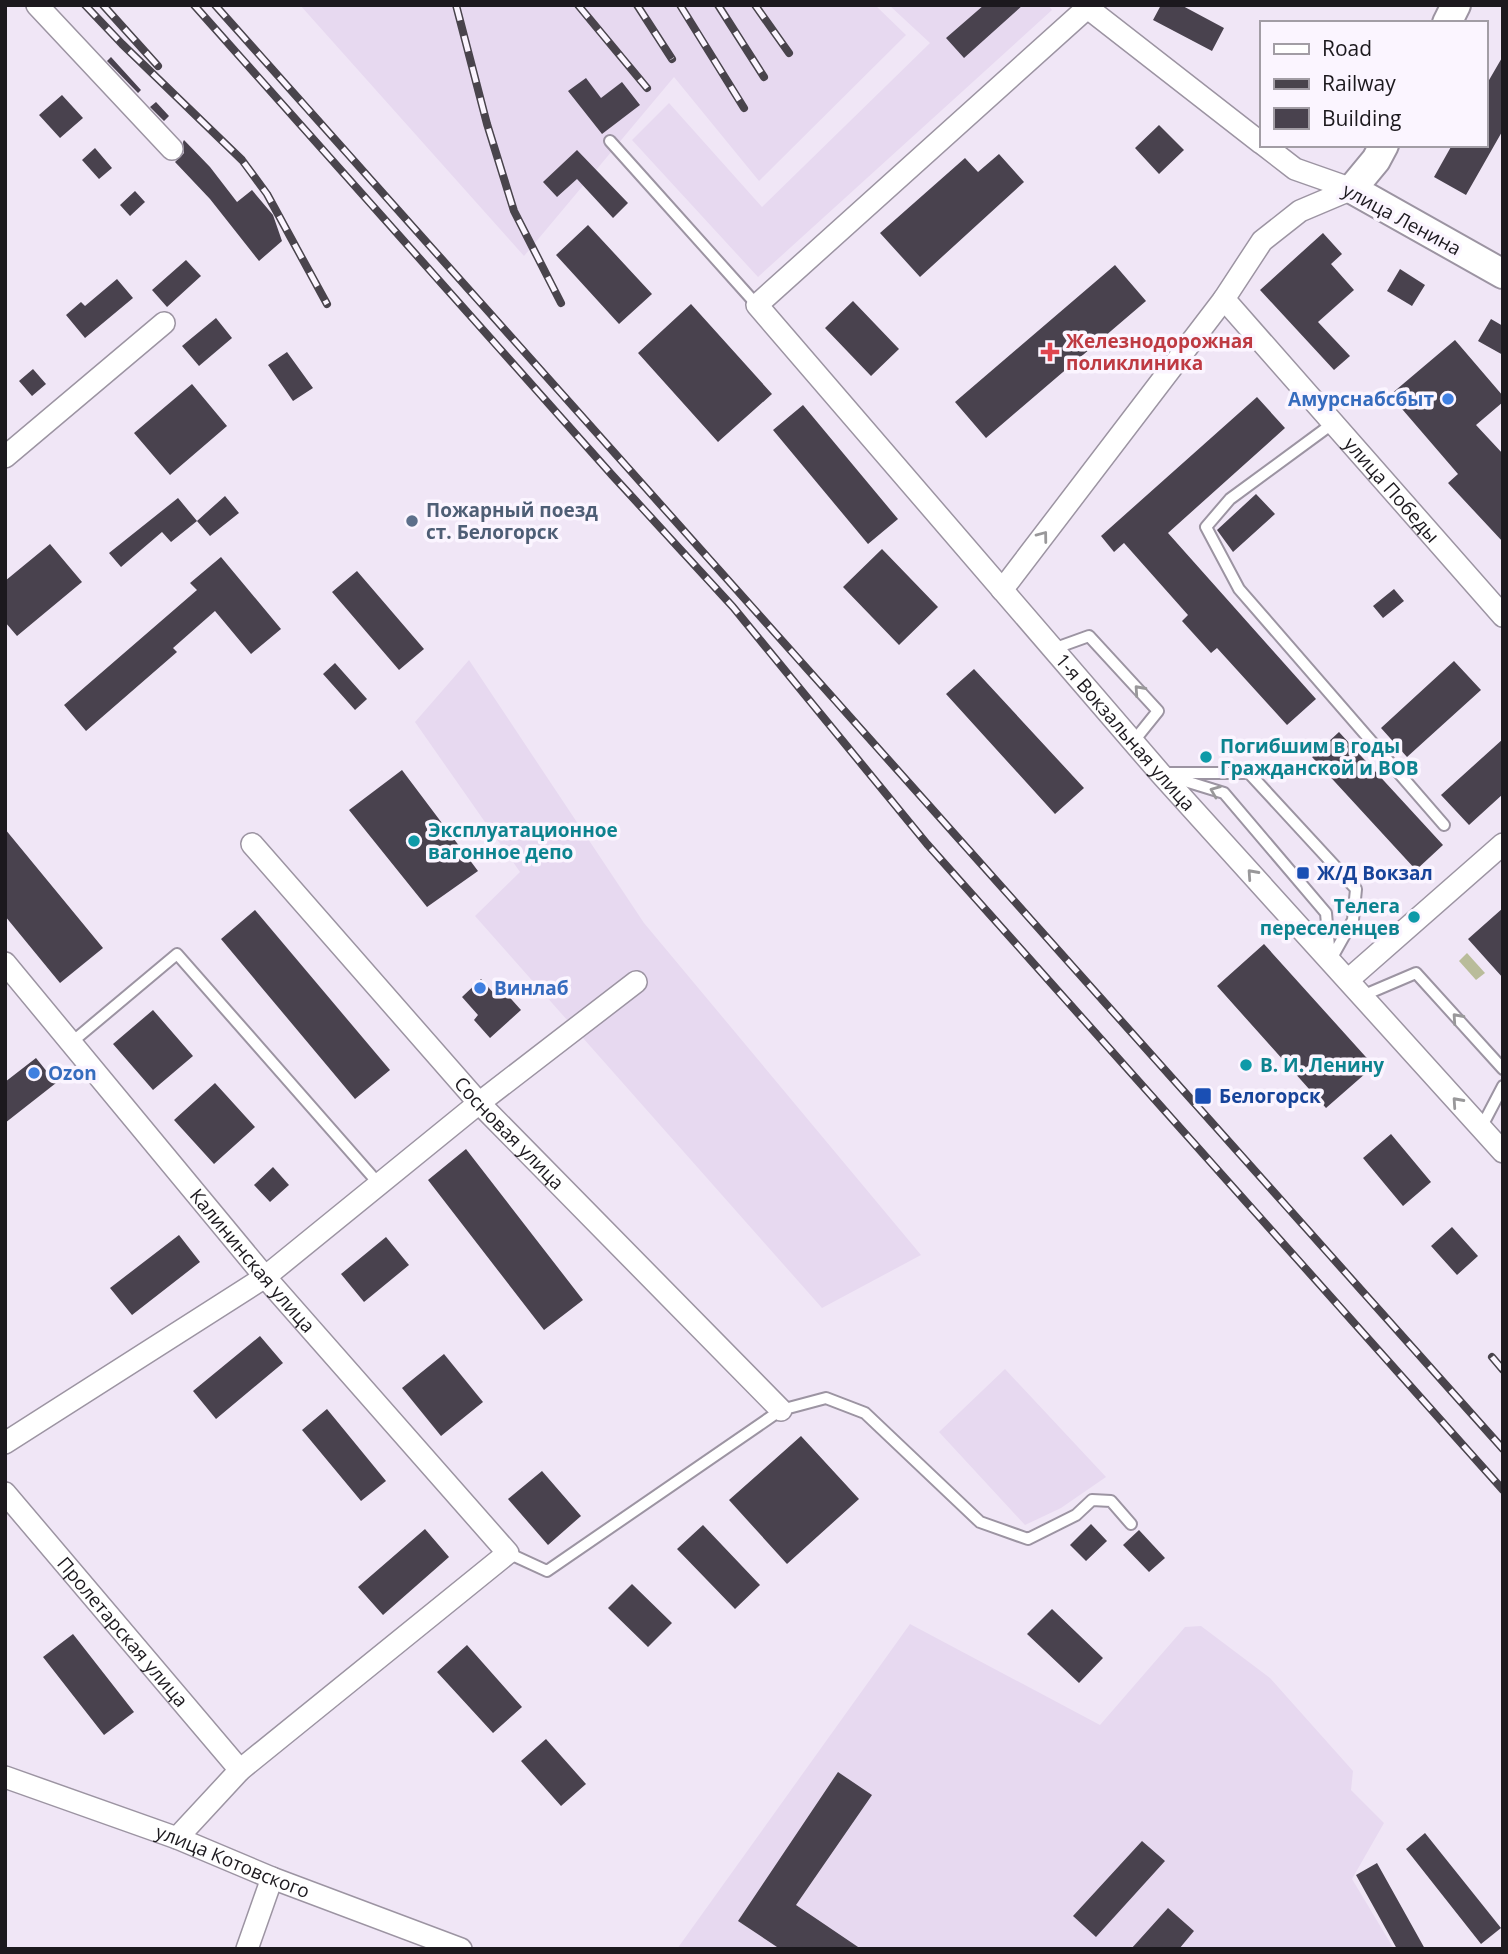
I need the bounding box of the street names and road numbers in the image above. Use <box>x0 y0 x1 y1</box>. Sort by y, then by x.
street label: улица Ленина <box>1338 177 1466 261</box>
street label: улица Победы <box>1338 431 1445 548</box>
street label: 1-я Вокзальная улица <box>1050 648 1201 816</box>
street label: Сосновая улица <box>449 1071 570 1195</box>
street label: Калининская улица <box>184 1183 321 1338</box>
street label: Пролетарская улица <box>52 1551 194 1712</box>
street label: улица Котовского <box>152 1819 314 1904</box>

